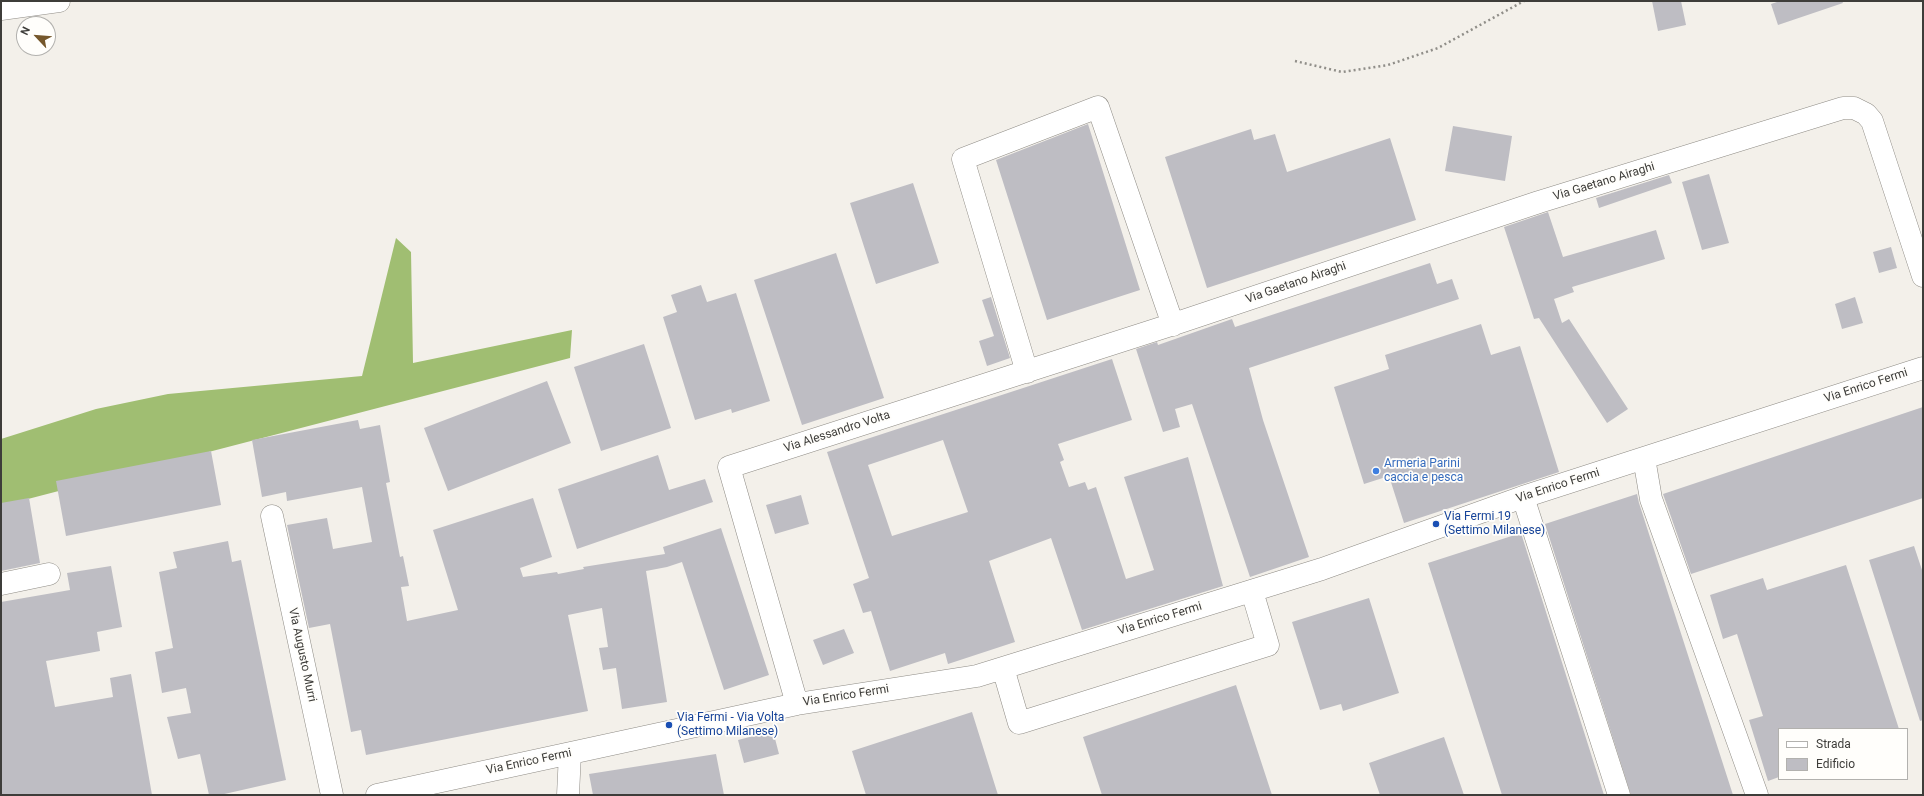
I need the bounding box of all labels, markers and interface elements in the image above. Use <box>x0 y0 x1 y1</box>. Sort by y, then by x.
north arrow <box>16 16 56 56</box>
text: N <box>18 25 33 37</box>
street label: Via Gaetano Airaghi <box>1551 160 1657 204</box>
street label: Via Gaetano Airaghi <box>1244 259 1348 307</box>
street label: Via Enrico Fermi <box>1822 366 1910 406</box>
street label: Via Alessandro Volta <box>782 408 892 456</box>
place label: Armeria Parini caccia e pesca <box>1384 457 1463 485</box>
marker: Armeria Parini caccia e pesca <box>1371 466 1381 476</box>
street label: Via Enrico Fermi <box>1514 466 1602 506</box>
place label: Via Fermi 19 (Settimo Milanese) <box>1444 510 1545 538</box>
marker: Via Fermi 19 (Settimo Milanese) <box>1431 519 1441 529</box>
street label: Via Enrico Fermi <box>1116 599 1204 639</box>
street label: Via Augusto Murri <box>285 607 319 703</box>
street label: Via Enrico Fermi <box>802 682 890 710</box>
place label: Via Fermi - Via Volta (Settimo Milanese) <box>677 711 784 739</box>
marker: Via Fermi - Via Volta (Settimo Milanese) <box>664 720 674 730</box>
legend <box>1778 728 1908 780</box>
text: Strada <box>1816 737 1851 751</box>
street label: Via Enrico Fermi <box>485 746 573 778</box>
text: Edificio <box>1816 757 1855 771</box>

